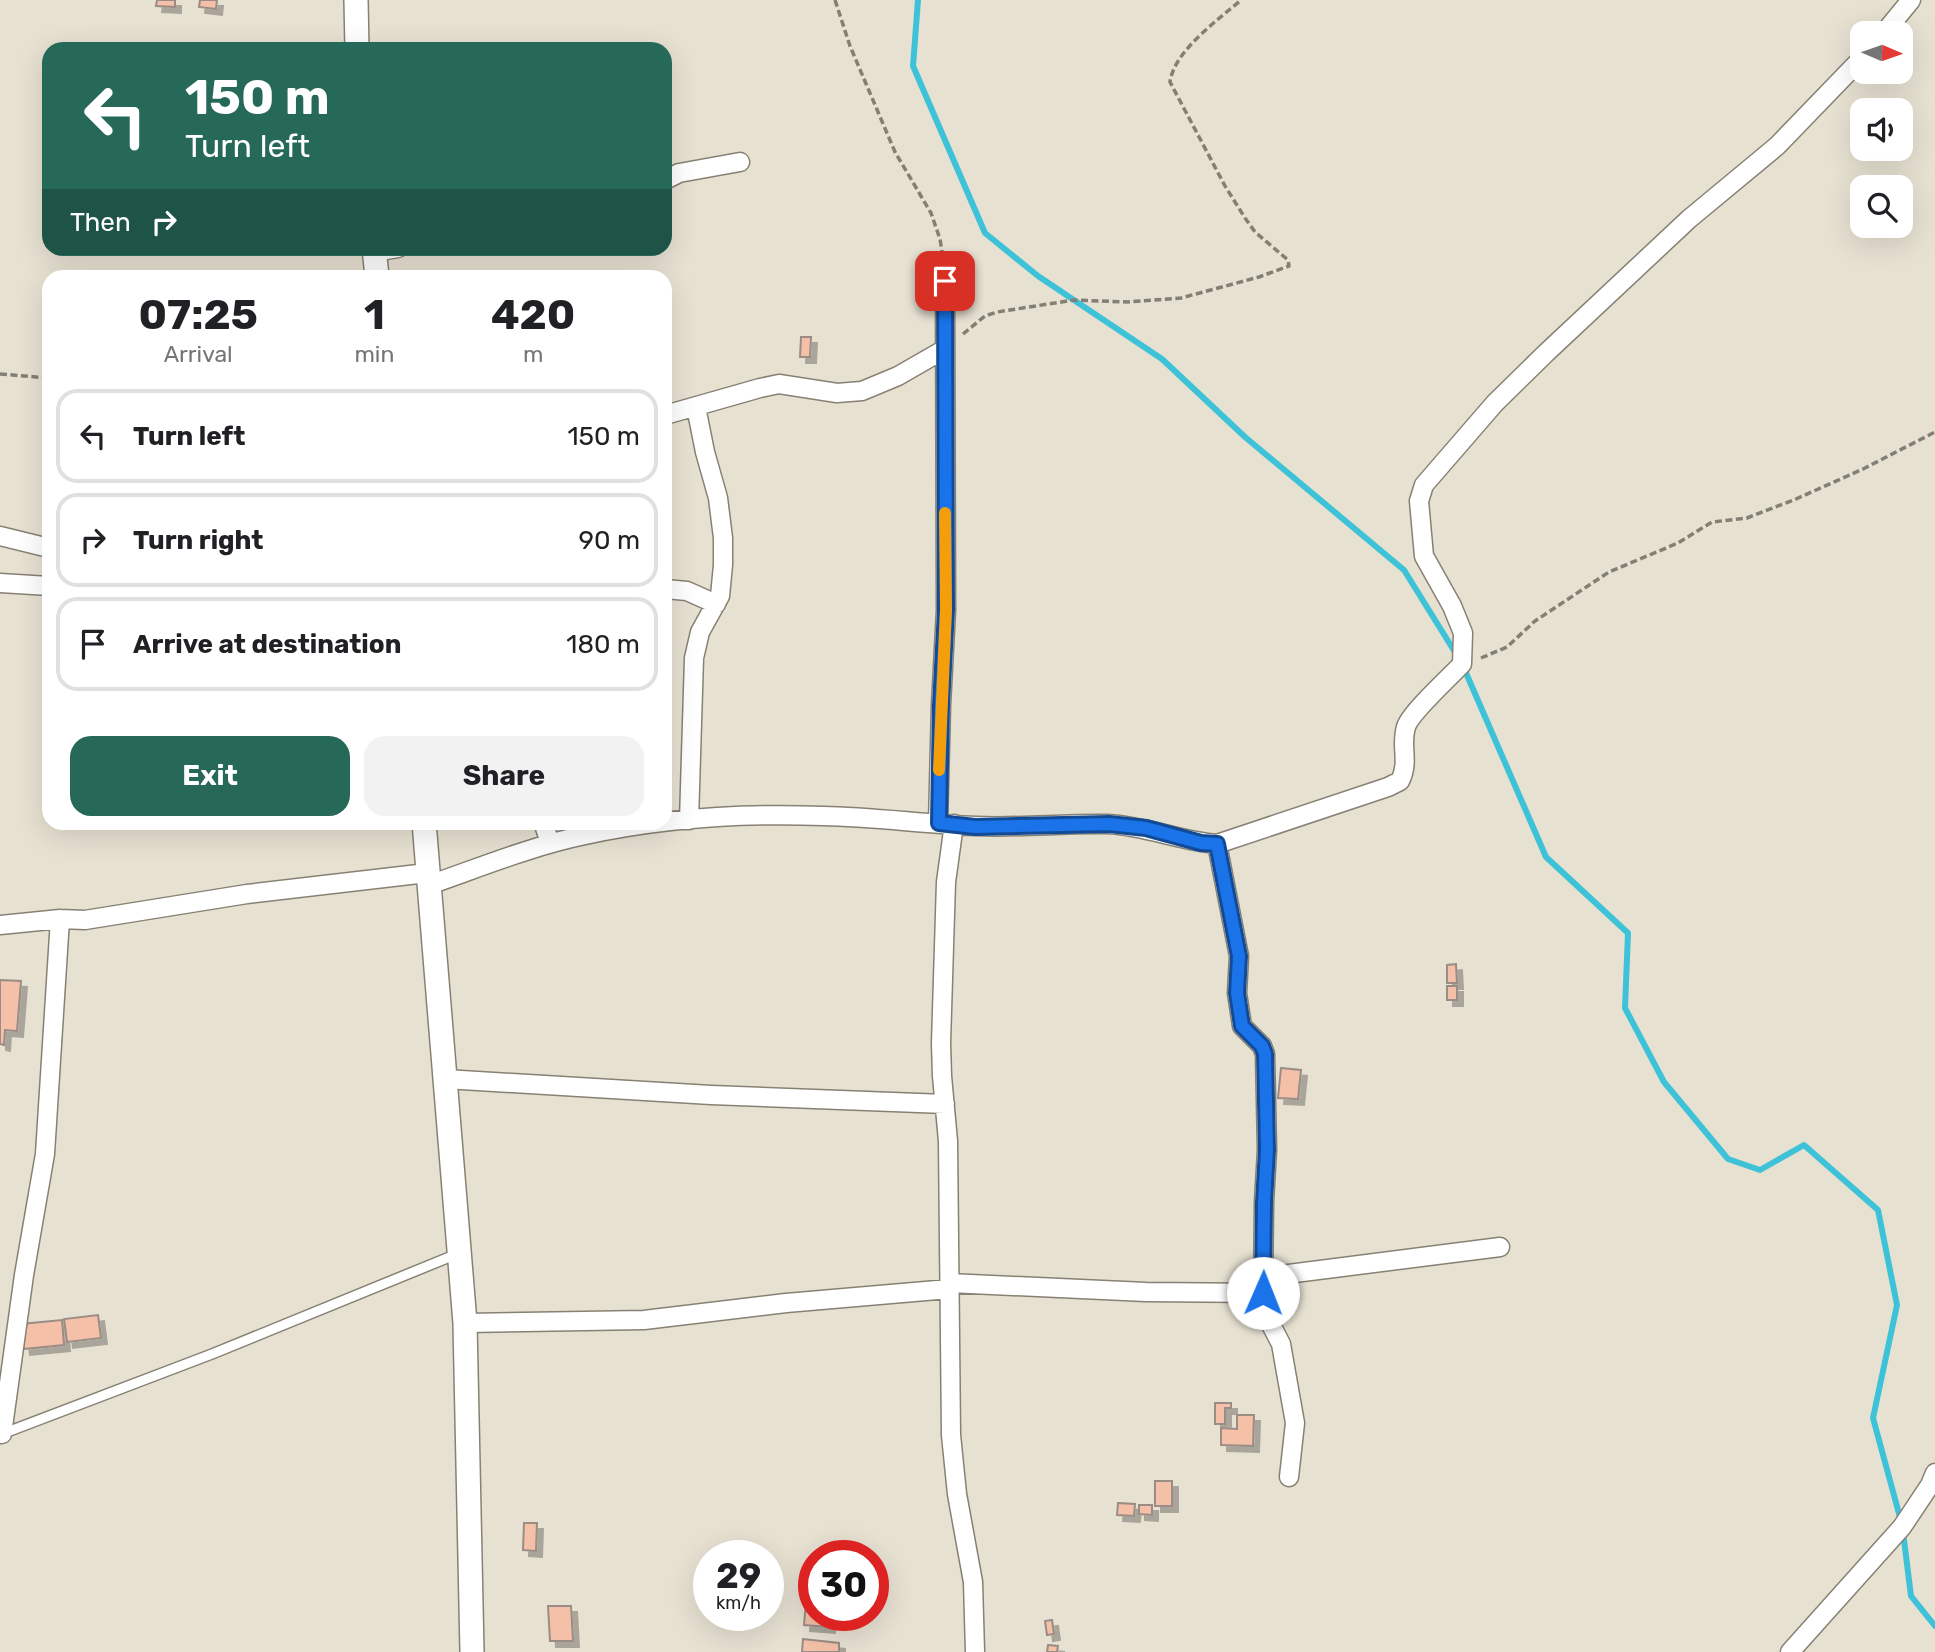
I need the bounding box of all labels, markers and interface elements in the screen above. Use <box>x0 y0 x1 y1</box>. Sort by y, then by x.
north arrow <box>1850 21 1913 84</box>
map controls <box>1850 21 1913 238</box>
text: 150 m <box>185 68 330 126</box>
icon: left <box>70 70 161 161</box>
button: sound <box>1850 98 1913 161</box>
text: Turn left <box>185 127 310 165</box>
button: search <box>1850 175 1913 238</box>
icon: right <box>145 203 183 241</box>
text: Then <box>70 207 131 238</box>
pin <box>915 251 975 311</box>
icon: arrive <box>926 262 964 300</box>
text: 07:25 <box>139 290 258 340</box>
text: 1 <box>364 290 385 340</box>
text: 420 <box>491 290 575 340</box>
text: Arrival <box>164 340 233 368</box>
text: min <box>354 340 394 368</box>
text: m <box>523 340 543 368</box>
icon: left <box>74 417 112 455</box>
text: Turn left <box>133 421 245 452</box>
text: 150 m <box>567 421 640 452</box>
icon: right <box>74 521 112 559</box>
text: Turn right <box>133 525 263 556</box>
text: 90 m <box>579 525 640 556</box>
icon: arrive <box>74 625 112 663</box>
text: Arrive at destination <box>133 629 401 660</box>
text: 180 m <box>566 629 640 660</box>
button: Exit <box>70 736 350 816</box>
button: Share <box>364 736 644 816</box>
position arrow <box>1226 1256 1300 1330</box>
speed limit sign: 30 <box>798 1540 889 1631</box>
text: 29 <box>716 1555 761 1597</box>
text: km/h <box>716 1592 761 1614</box>

